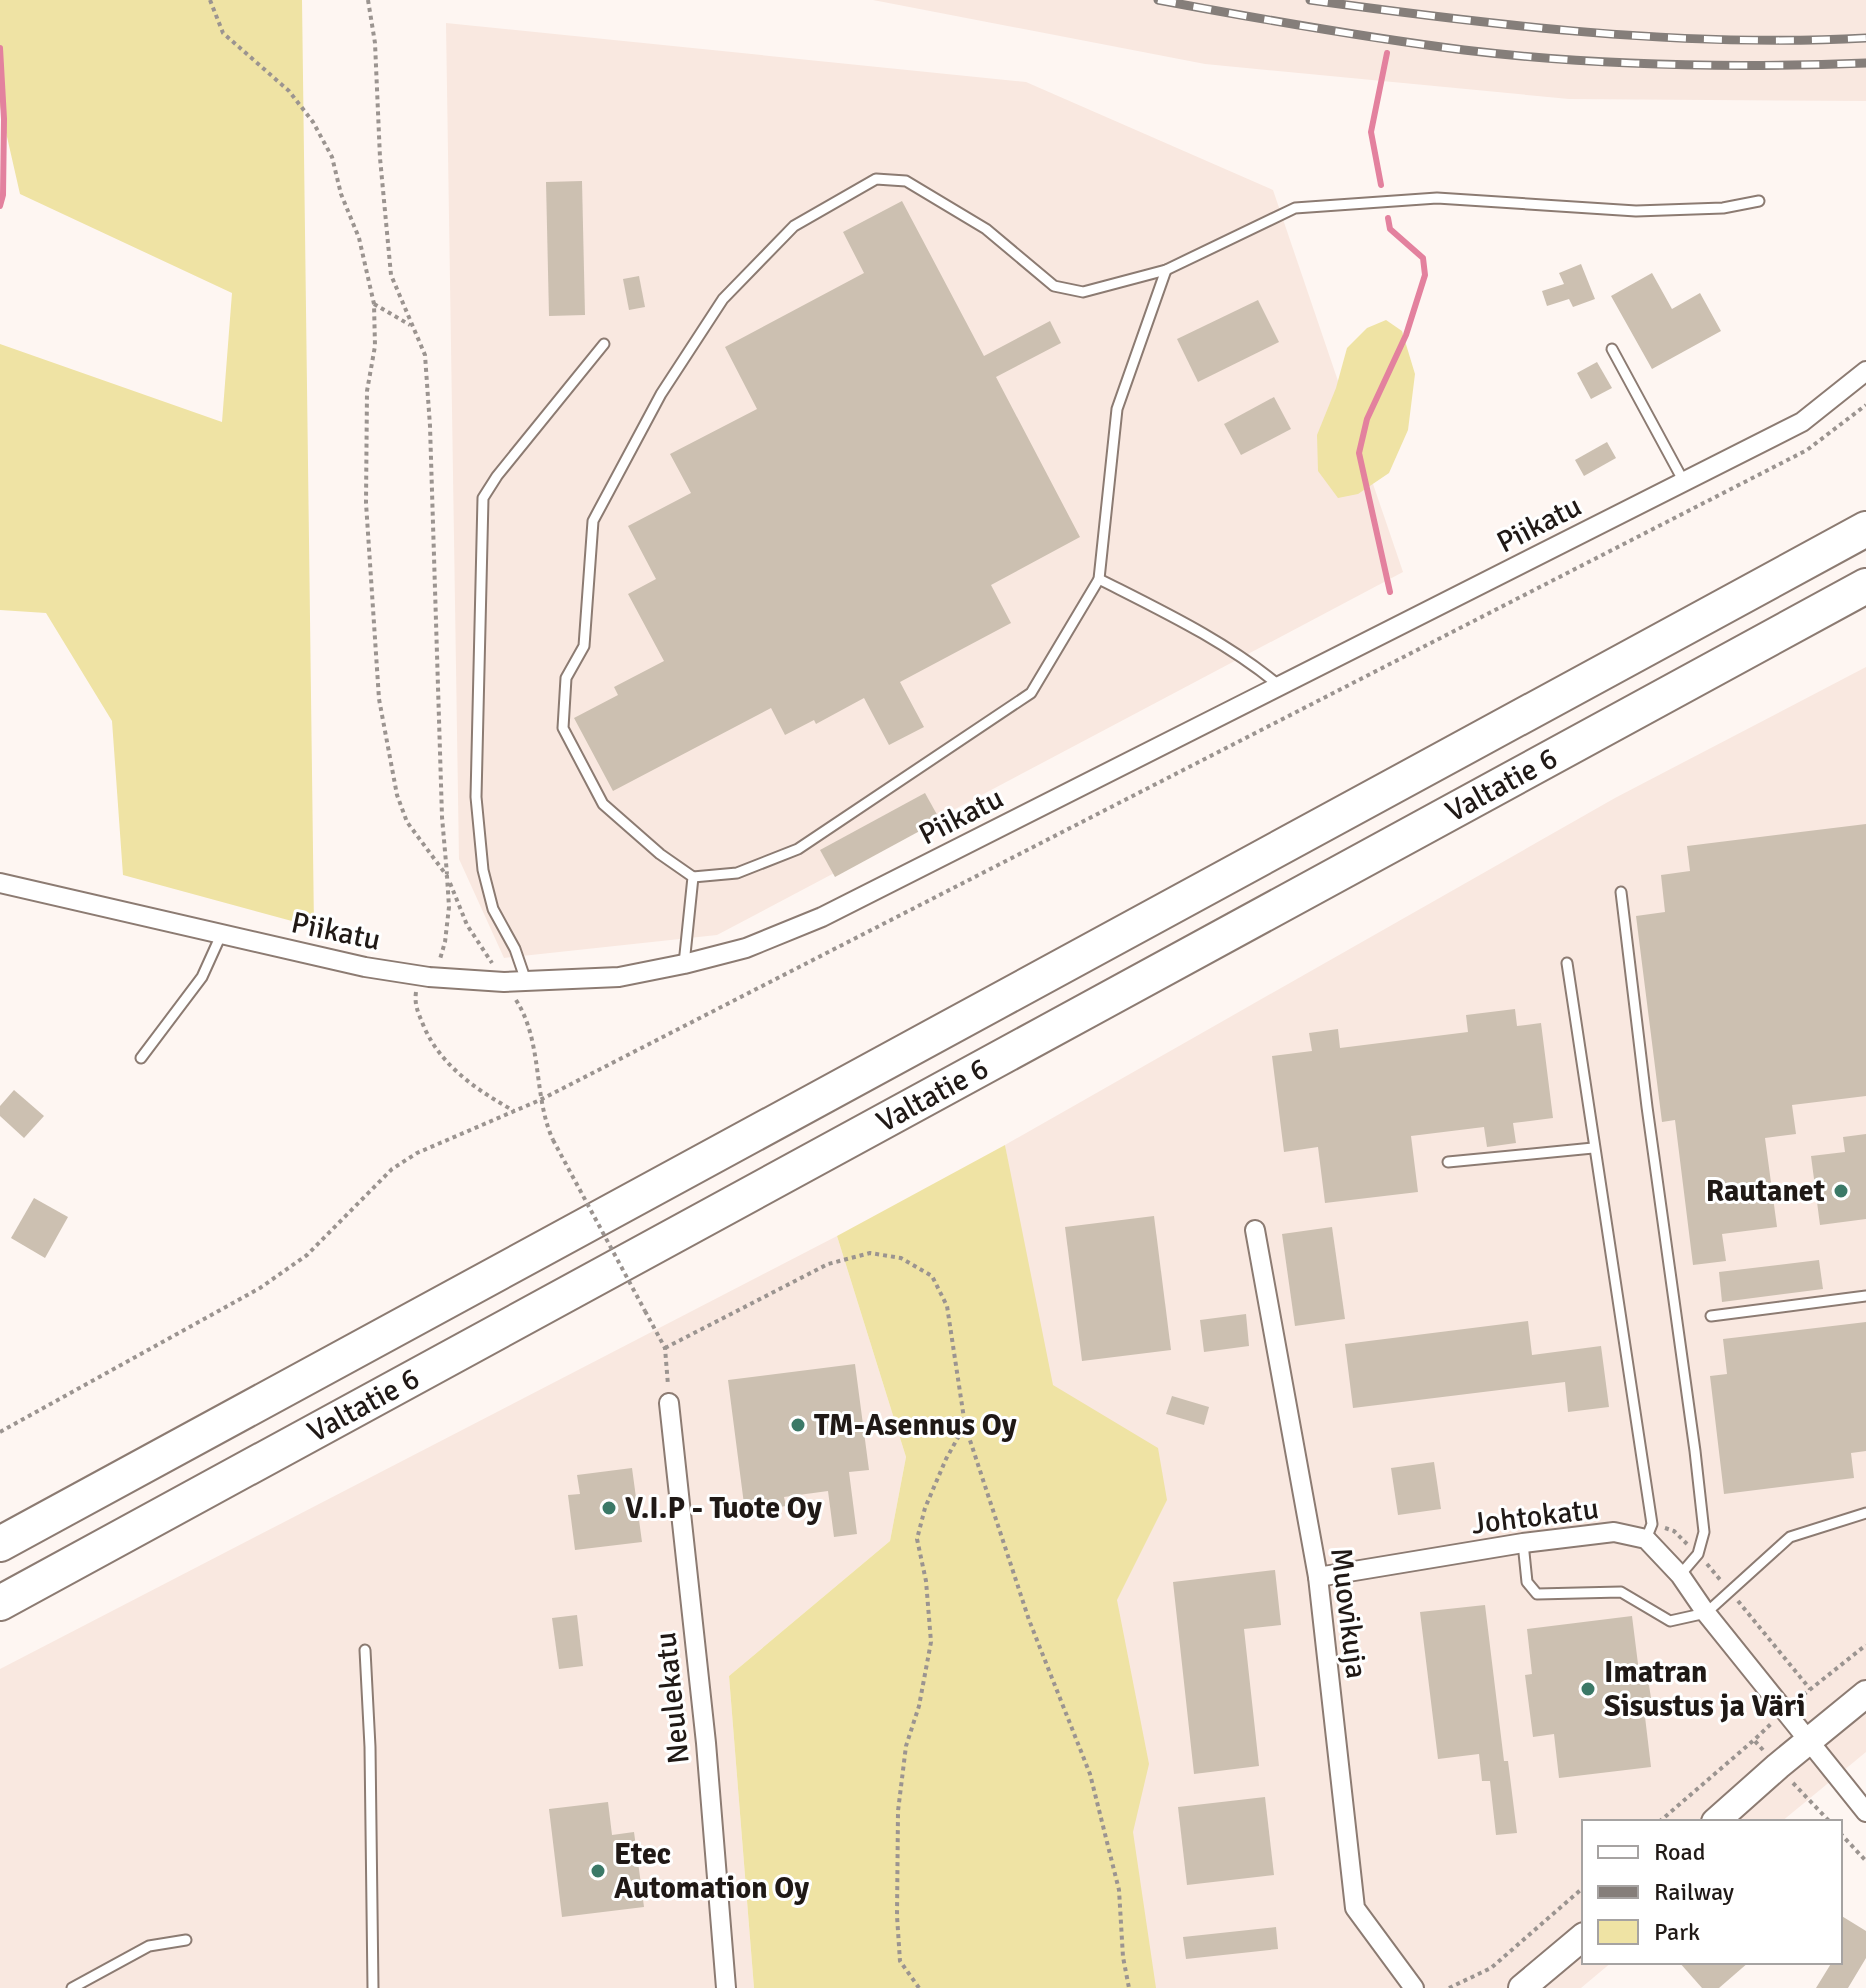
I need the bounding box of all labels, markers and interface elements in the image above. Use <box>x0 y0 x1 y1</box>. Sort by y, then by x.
street label: Piikatu <box>1491 488 1588 561</box>
street label: Valtatie 6 <box>1439 740 1564 830</box>
street label: Piikatu <box>913 780 1010 853</box>
street label: Piikatu <box>288 904 384 959</box>
street label: Valtatie 6 <box>870 1050 995 1141</box>
place label: Rautanet <box>1706 1173 1825 1210</box>
marker: Rautanet <box>1832 1182 1850 1200</box>
street label: Valtatie 6 <box>301 1360 426 1451</box>
place label: TM-Asennus Oy <box>814 1407 1017 1444</box>
marker: TM-Asennus Oy <box>789 1416 807 1434</box>
place label: V.I.P - Tuote Oy <box>625 1490 822 1527</box>
street label: Johtokatu <box>1469 1490 1601 1543</box>
marker: V.I.P - Tuote Oy <box>600 1499 618 1517</box>
street label: Muovikuja <box>1322 1545 1375 1681</box>
street label: Neulekatu <box>647 1630 698 1766</box>
place label: Imatran Sisustus ja Väri <box>1604 1654 1805 1725</box>
marker: Imatran Sisustus ja Väri <box>1579 1680 1597 1698</box>
legend <box>1582 1820 1842 1964</box>
place label: Etec Automation Oy <box>614 1836 809 1907</box>
text: Road <box>1654 1837 1705 1867</box>
marker: Etec Automation Oy <box>589 1862 607 1880</box>
text: Railway <box>1654 1877 1734 1907</box>
text: Park <box>1654 1917 1700 1947</box>

